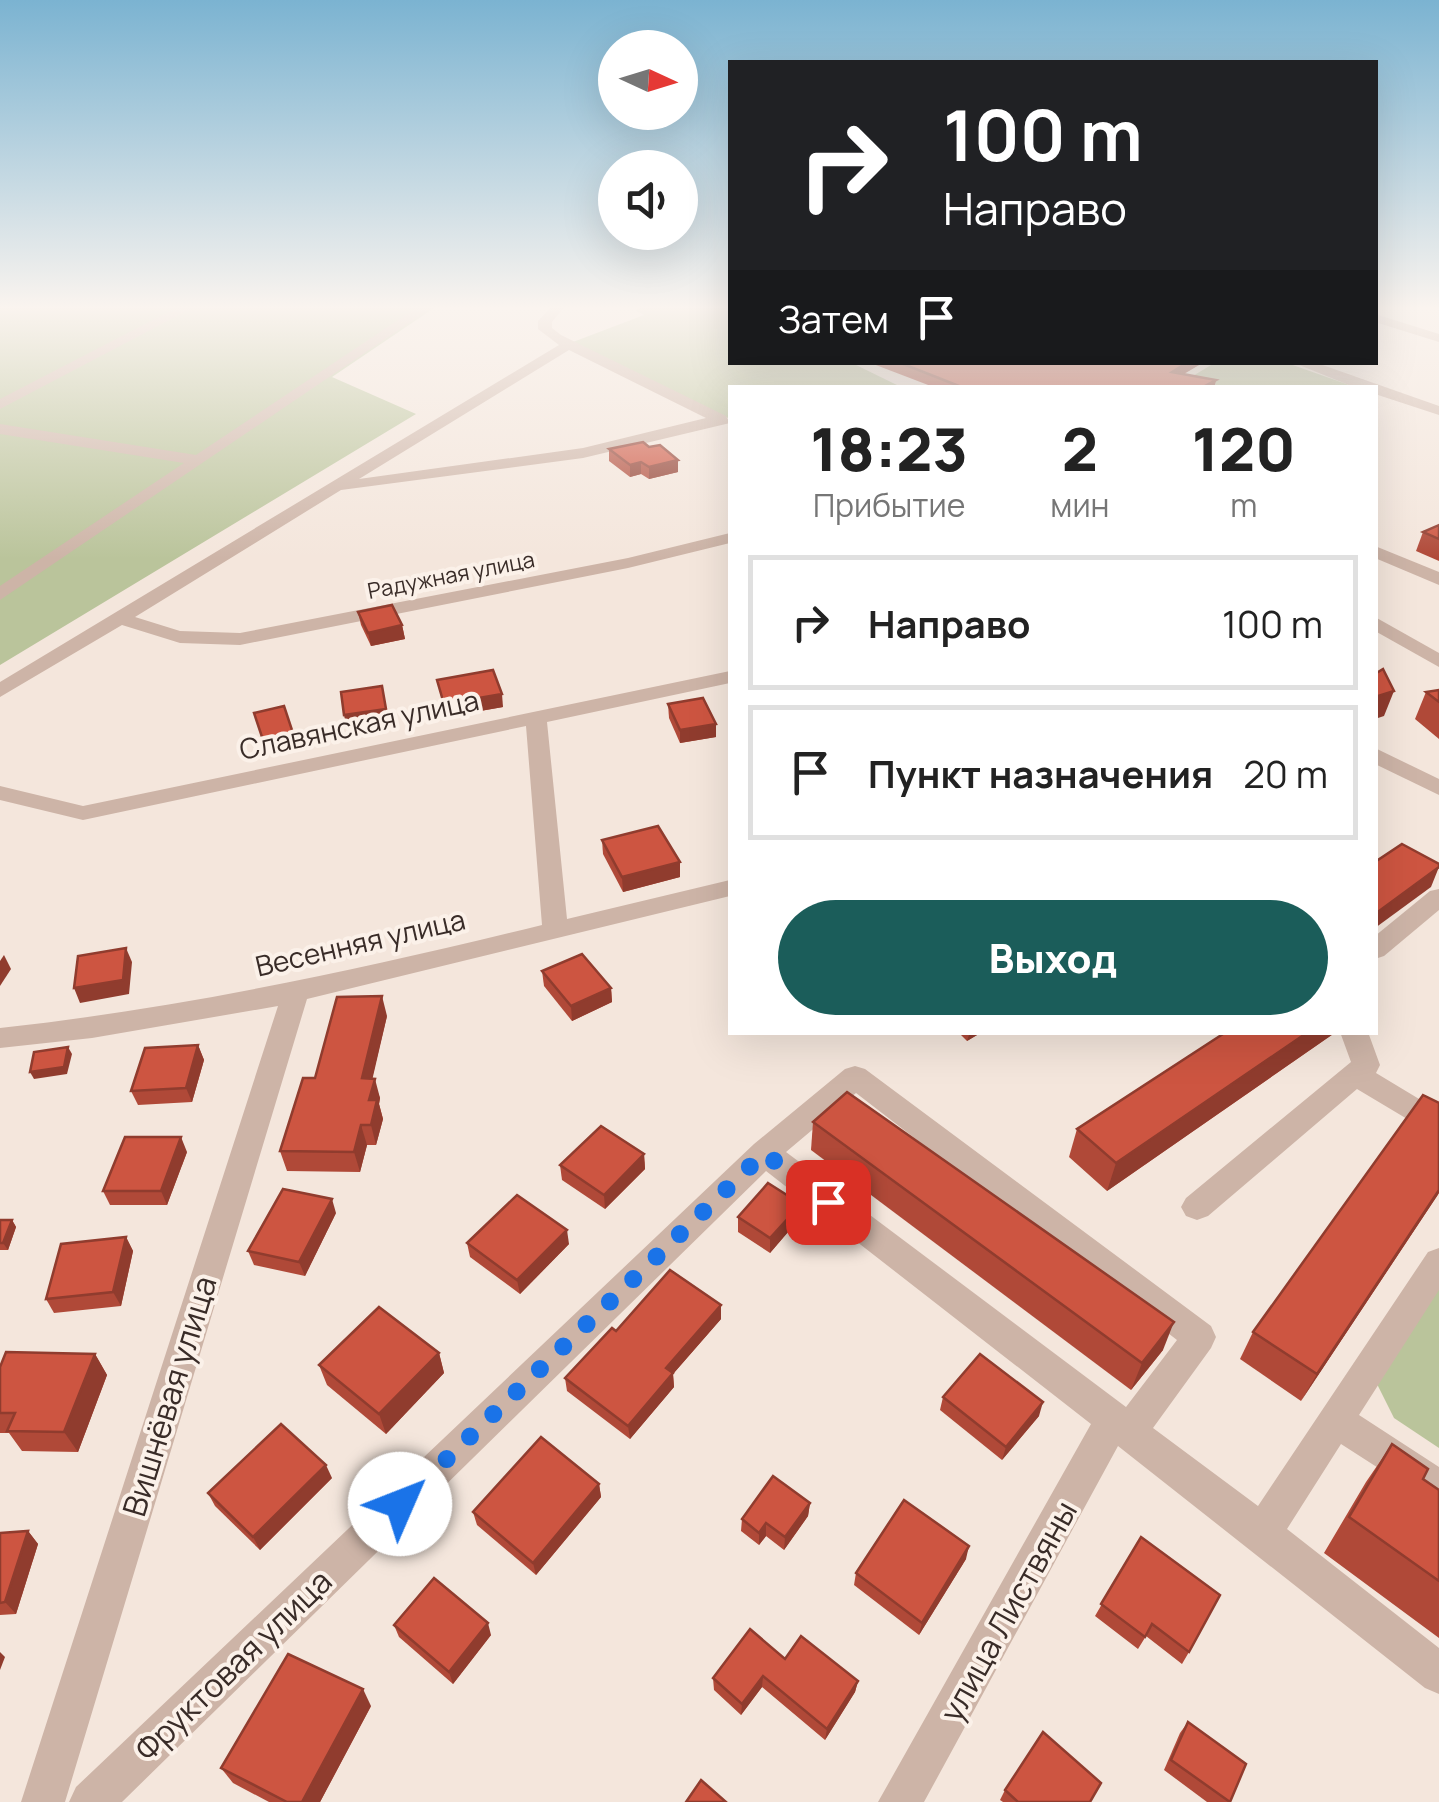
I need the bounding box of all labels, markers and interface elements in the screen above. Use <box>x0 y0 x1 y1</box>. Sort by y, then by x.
north arrow <box>598 30 698 130</box>
map controls <box>598 30 698 250</box>
text: 100 m <box>943 86 1143 182</box>
icon: right <box>778 100 908 230</box>
button: sound <box>598 150 698 250</box>
text: Направо <box>943 177 1127 239</box>
icon: arrive <box>909 290 964 345</box>
text: Затем <box>778 292 889 344</box>
text: 18:23 <box>810 407 968 489</box>
text: 2 <box>1062 407 1098 489</box>
text: 120 <box>1192 407 1296 489</box>
text: Прибытие <box>813 483 965 527</box>
text: мин <box>1050 483 1110 527</box>
text: m <box>1230 483 1257 527</box>
street label: Радужная улица <box>365 544 537 606</box>
icon: right <box>783 595 838 650</box>
text: Направо <box>868 597 1030 649</box>
text: 100 m <box>1222 597 1323 649</box>
street label: Славянская улица <box>236 680 482 768</box>
icon: arrive <box>783 745 838 800</box>
text: Пункт назначения <box>868 747 1213 799</box>
text: 20 m <box>1243 747 1328 799</box>
street label: Весенняя улица <box>251 899 469 985</box>
button: Выход <box>778 900 1328 1015</box>
pin <box>786 1160 871 1245</box>
icon: arrive <box>801 1175 856 1230</box>
street label: Вишнёвая улица <box>112 1270 226 1522</box>
position arrow <box>348 1452 452 1556</box>
street label: улица Листвяны <box>929 1493 1087 1729</box>
street label: Фруктовая улица <box>125 1560 341 1770</box>

